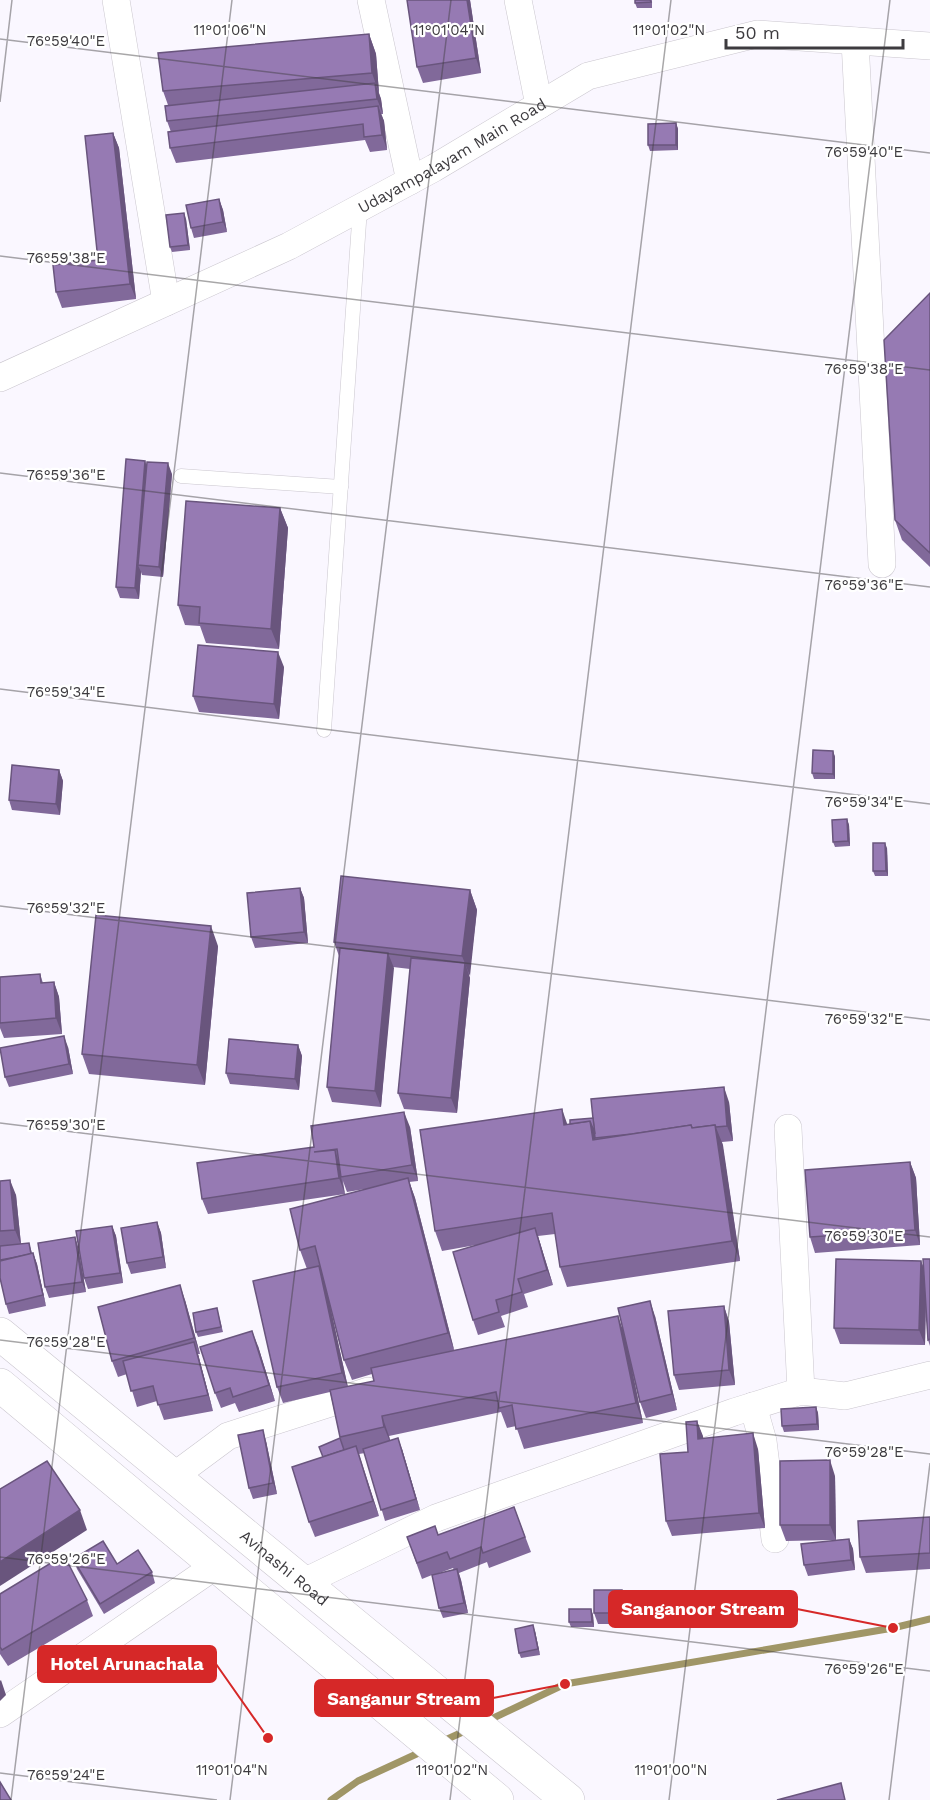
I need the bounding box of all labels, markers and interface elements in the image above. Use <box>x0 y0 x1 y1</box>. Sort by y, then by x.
scale bar <box>726 12 903 50</box>
text: 11°01'06"N <box>194 21 266 39</box>
text: 11°01'04"N <box>413 21 485 39</box>
text: 11°01'02"N <box>633 21 705 39</box>
text: 50 m <box>735 22 780 43</box>
text: 76°59'40"E <box>27 32 105 50</box>
street label: Udayampalayam Main Road <box>354 94 549 217</box>
text: 76°59'40"E <box>825 143 903 161</box>
text: 76°59'38"E <box>26 249 106 267</box>
text: 76°59'38"E <box>824 360 904 378</box>
text: 76°59'36"E <box>26 466 106 484</box>
text: 76°59'36"E <box>824 576 904 594</box>
text: 76°59'34"E <box>27 683 105 701</box>
text: 76°59'34"E <box>825 793 903 811</box>
text: 76°59'32"E <box>27 899 105 917</box>
text: 76°59'32"E <box>825 1010 903 1028</box>
text: 76°59'30"E <box>26 1116 106 1134</box>
text: 76°59'30"E <box>824 1227 904 1245</box>
text: 76°59'28"E <box>26 1333 106 1351</box>
text: 76°59'28"E <box>824 1443 904 1461</box>
street label: Avinashi Road <box>236 1526 333 1609</box>
text: 76°59'26"E <box>26 1550 106 1568</box>
callout: Sanganoor Stream <box>609 1591 797 1627</box>
text: Sanganoor Stream <box>621 1598 785 1619</box>
callout: Hotel Arunachala <box>38 1646 216 1682</box>
text: Hotel Arunachala <box>50 1653 204 1674</box>
text: 76°59'26"E <box>824 1660 904 1678</box>
callout: Sanganur Stream <box>315 1680 493 1716</box>
text: Sanganur Stream <box>327 1688 481 1709</box>
text: 11°01'04"N <box>196 1761 268 1779</box>
text: 11°01'02"N <box>416 1761 488 1779</box>
text: 11°01'00"N <box>634 1761 708 1779</box>
text: 76°59'24"E <box>27 1766 105 1784</box>

